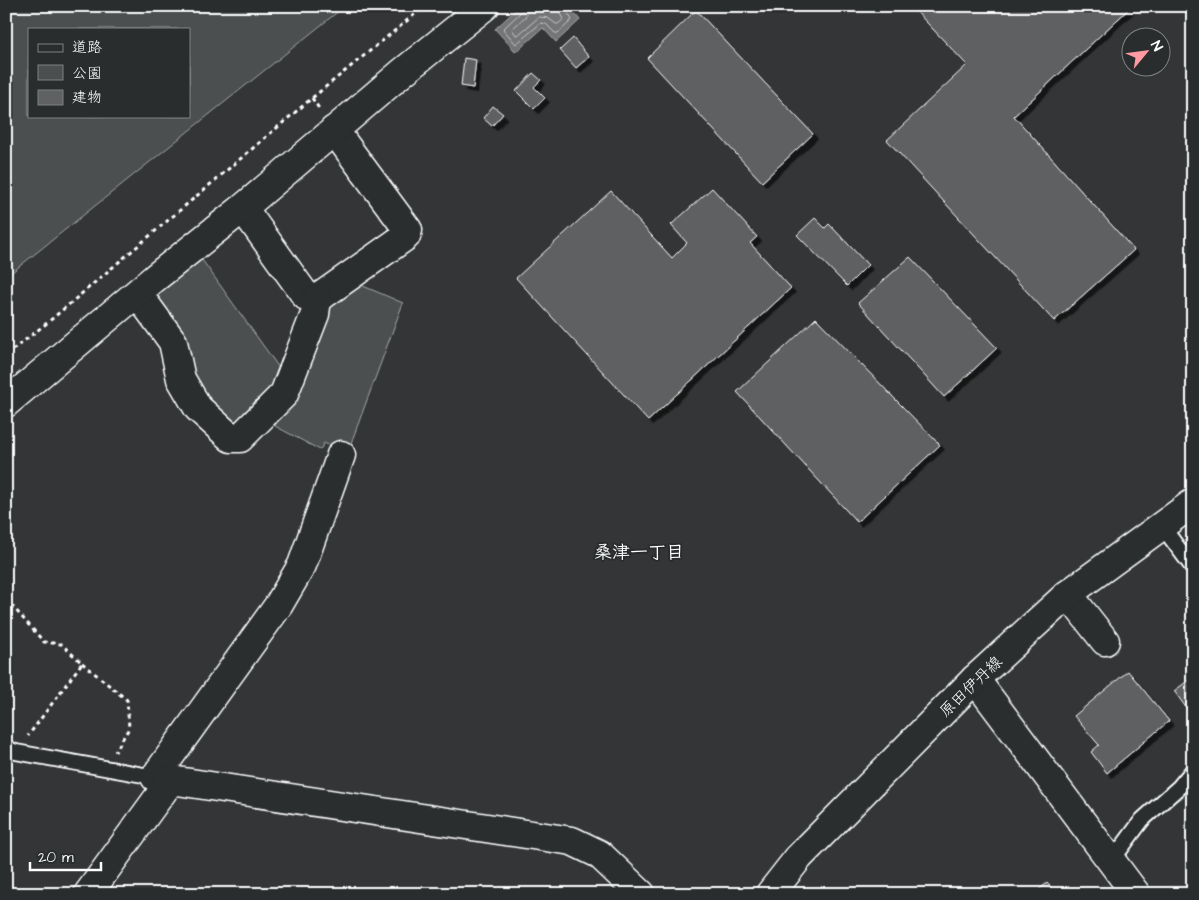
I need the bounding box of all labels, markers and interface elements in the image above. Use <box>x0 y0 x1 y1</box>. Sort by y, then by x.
legend <box>28 28 190 118</box>
north arrow <box>1122 28 1172 78</box>
text: 道路 <box>72 37 102 58</box>
text: N <box>1146 37 1167 55</box>
text: 公園 <box>72 63 102 84</box>
text: 建物 <box>72 87 102 108</box>
district label: 桑津一丁目 <box>594 540 684 565</box>
street label: 原田伊丹線 <box>934 651 1007 722</box>
scale bar <box>30 840 101 872</box>
text: 20 m <box>38 847 74 868</box>

